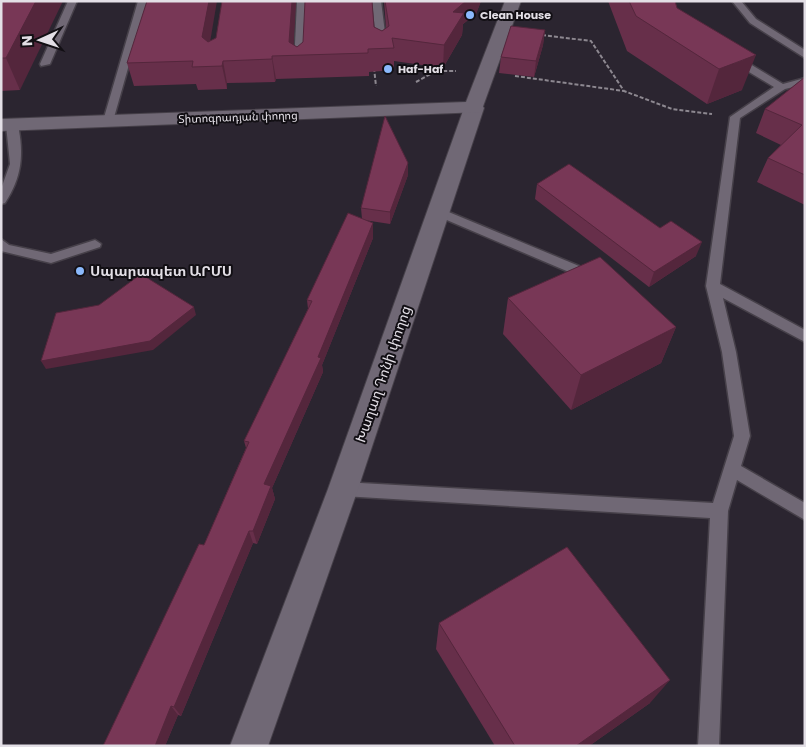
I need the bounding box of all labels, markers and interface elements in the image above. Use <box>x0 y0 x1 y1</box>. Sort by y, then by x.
place label: Clean House <box>480 7 551 23</box>
marker: Clean House <box>464 9 476 21</box>
north arrow <box>15 15 65 65</box>
text: N <box>17 35 37 46</box>
place label: Haf-Haf <box>398 61 443 77</box>
marker: Haf-Haf <box>382 63 394 75</box>
street label: Տիտոգրադյան փողոց <box>178 107 298 127</box>
place label: Սպարապետ ԱՐՄՍ <box>90 261 232 281</box>
marker: Սպարապետ ԱՐՄՍ <box>74 265 86 277</box>
street label: Խաղաղ Դոնի փողոց <box>350 303 416 445</box>

